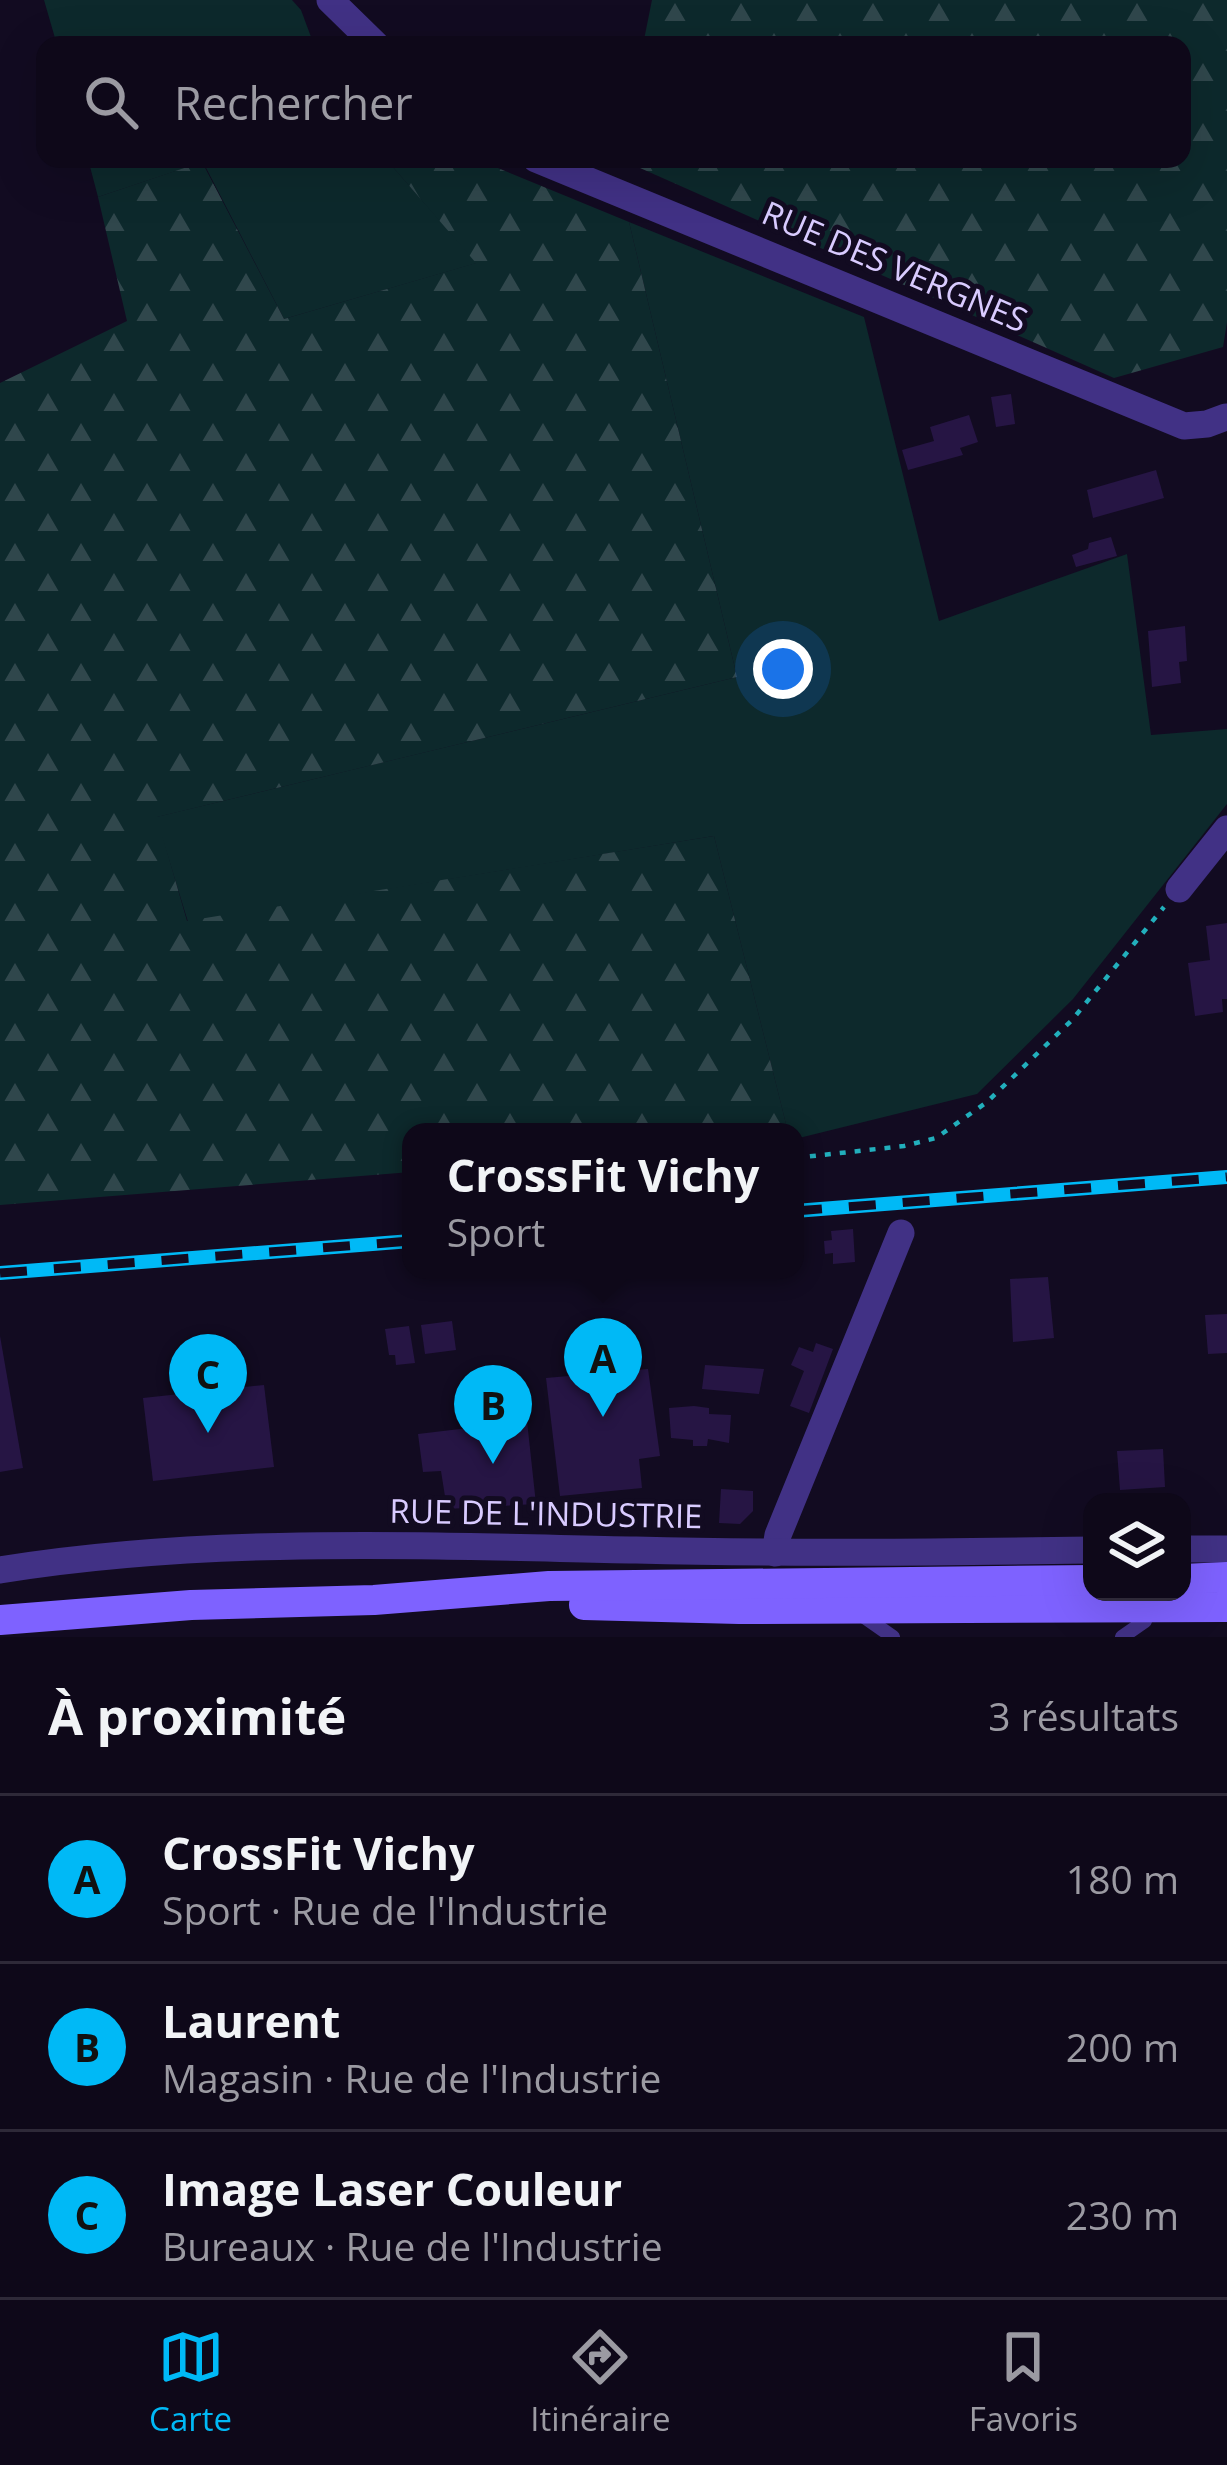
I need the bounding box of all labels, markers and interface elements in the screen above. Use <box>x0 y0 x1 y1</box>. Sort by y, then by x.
search box <box>36 36 1191 168</box>
icon: search <box>78 69 144 135</box>
text: Rechercher <box>174 72 413 133</box>
street label: RUE DES VERGNES <box>756 190 1034 342</box>
your location <box>753 639 813 699</box>
popup <box>402 1123 804 1279</box>
text: CrossFit Vichy <box>447 1144 759 1205</box>
text: Sport <box>447 1205 545 1258</box>
pin: A <box>564 1318 642 1417</box>
pin: C <box>169 1334 247 1433</box>
pin: B <box>454 1365 532 1464</box>
street label: RUE DE L'INDUSTRIE <box>389 1488 703 1538</box>
map controls <box>1083 1493 1191 1601</box>
button: layers <box>1083 1493 1191 1601</box>
text: À proximité <box>48 1680 346 1750</box>
text: 3 résultats <box>988 1689 1179 1742</box>
text: CrossFit Vichy <box>162 1822 475 1883</box>
text: A <box>74 1852 100 1905</box>
text: 180 m <box>1066 1852 1179 1905</box>
text: Sport · Rue de l'Industrie <box>162 1883 608 1936</box>
text: Laurent <box>162 1990 340 2051</box>
text: B <box>74 2020 100 2073</box>
text: 200 m <box>1066 2020 1179 2073</box>
text: Magasin · Rue de l'Industrie <box>162 2051 662 2104</box>
text: Image Laser Couleur <box>162 2158 622 2219</box>
text: C <box>75 2188 99 2241</box>
text: 230 m <box>1066 2188 1179 2241</box>
text: Bureaux · Rue de l'Industrie <box>162 2219 663 2272</box>
tab: Carte <box>149 2324 232 2441</box>
tab: Itinéraire <box>530 2324 670 2441</box>
tab: Favoris <box>969 2324 1078 2441</box>

